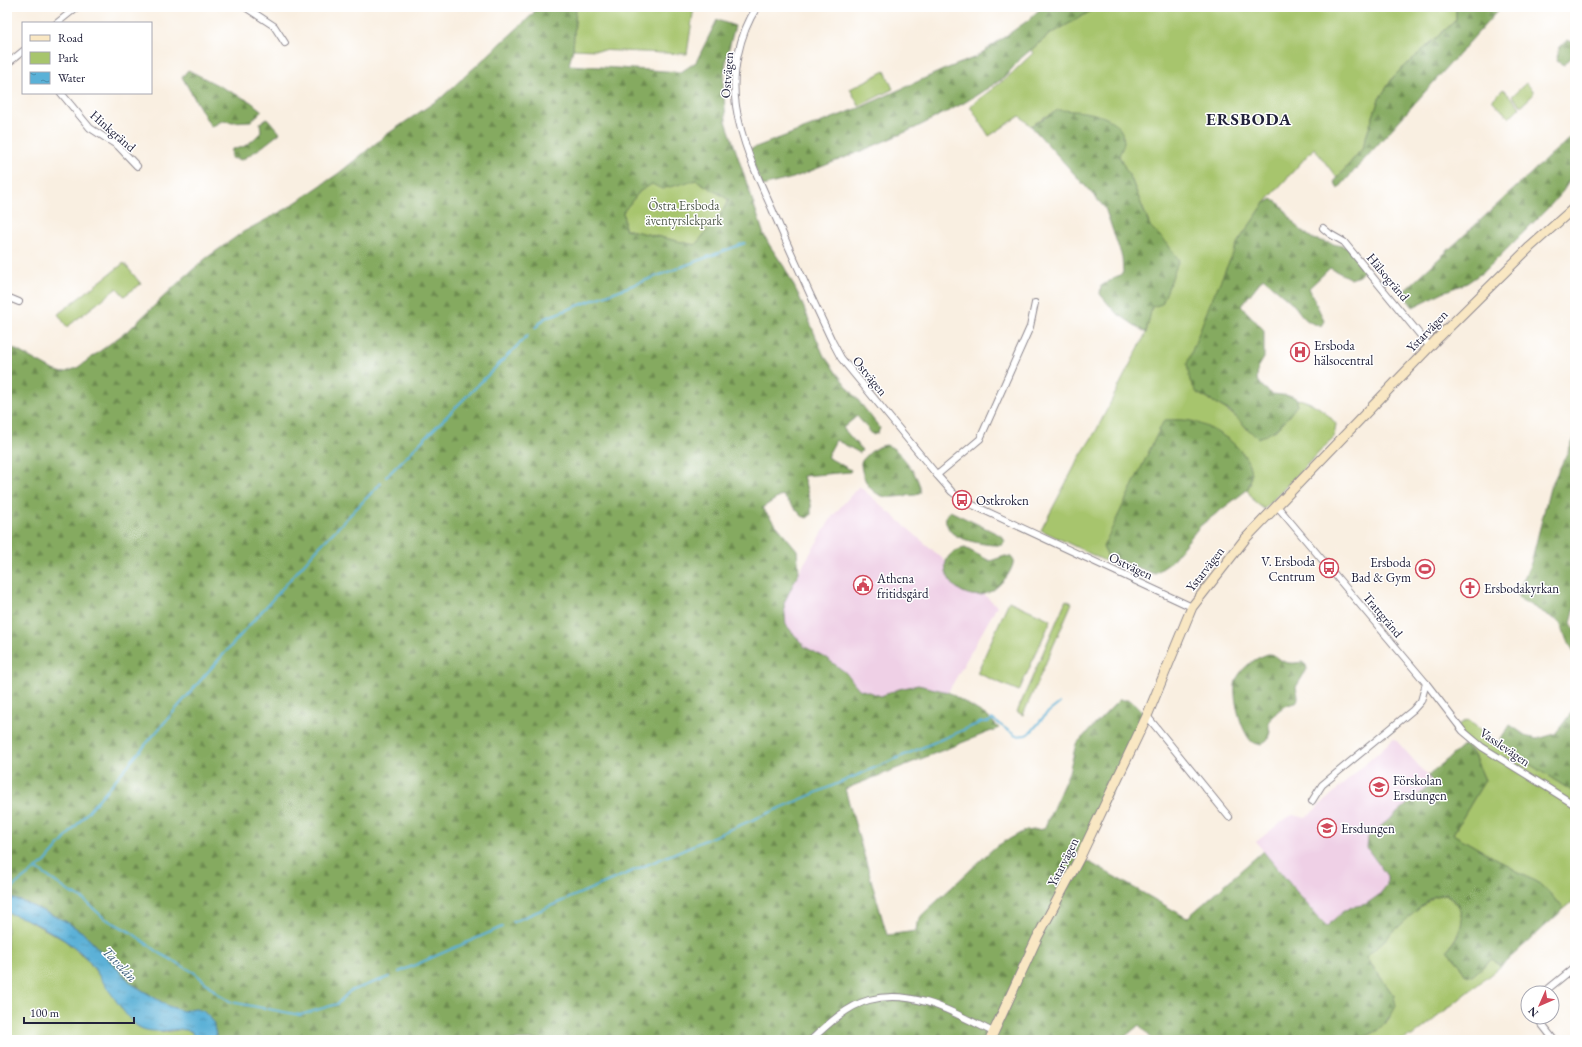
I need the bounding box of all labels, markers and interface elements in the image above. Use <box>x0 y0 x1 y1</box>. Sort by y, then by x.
legend <box>22 22 152 94</box>
text: Road <box>58 30 84 46</box>
text: Park <box>58 50 79 66</box>
street label: Ostvägen <box>717 51 737 99</box>
text: Water <box>58 70 85 86</box>
street label: Hinkgränd <box>87 106 140 156</box>
district label: ERSBODA <box>1206 108 1292 130</box>
park label: Östra Ersboda äventyrslekpark <box>646 197 723 229</box>
street label: Hälsogränd <box>1363 249 1413 305</box>
street label: Ystarvägen <box>1403 306 1452 356</box>
place label: Ersboda hälsocentral <box>1314 337 1373 369</box>
hospital icon: Ersboda hälsocentral <box>1289 341 1311 363</box>
street label: Ostvägen <box>849 353 891 400</box>
bus stop icon: Ostkroken <box>951 489 973 511</box>
place label: Ostkroken <box>976 492 1029 509</box>
street label: Ystarvägen <box>1182 543 1228 595</box>
street label: Ostvägen <box>1106 548 1156 584</box>
place label: V. Ersboda Centrum <box>1261 553 1316 585</box>
place label: Ersboda Bad & Gym <box>1351 554 1412 586</box>
bus stop icon: V. Ersboda Centrum <box>1318 557 1340 579</box>
sports icon: Ersboda Bad & Gym <box>1414 558 1436 580</box>
place label: Athena fritidsgård <box>876 570 929 602</box>
public building icon: Athena fritidsgård <box>852 574 874 596</box>
church icon: Ersbodakyrkan <box>1459 577 1481 599</box>
place label: Ersbodakyrkan <box>1484 580 1559 597</box>
street label: Trattgränd <box>1359 589 1407 641</box>
street label: Vasslevägen <box>1476 724 1534 770</box>
place label: Förskolan Ersdungen <box>1393 772 1447 804</box>
school or university icon: Förskolan Ersdungen <box>1368 776 1390 798</box>
school or university icon: Ersdungen <box>1316 817 1338 839</box>
place label: Ersdungen <box>1341 820 1395 837</box>
street label: Ystarvägen <box>1043 835 1083 889</box>
water label: Tavelån <box>99 942 141 986</box>
north arrow <box>1520 985 1560 1025</box>
scale bar <box>24 999 134 1025</box>
text: N <box>1525 1004 1541 1020</box>
text: 100 m <box>30 1005 60 1021</box>

